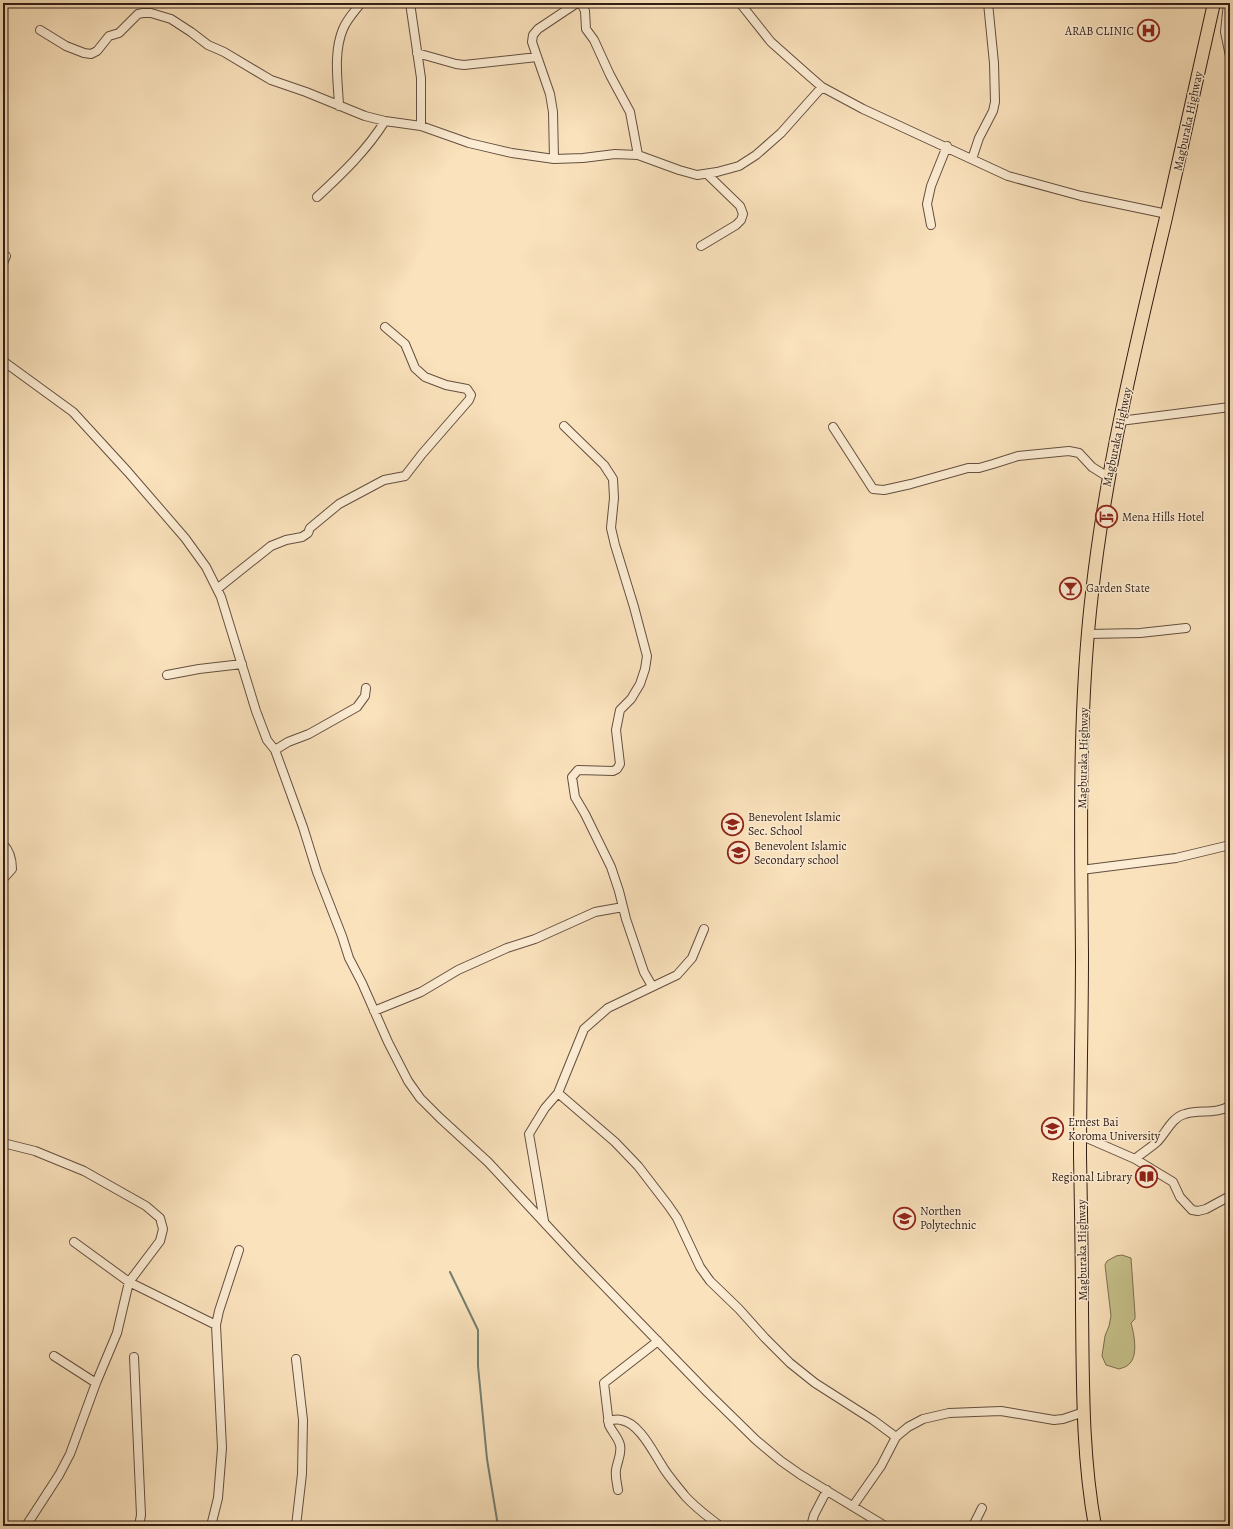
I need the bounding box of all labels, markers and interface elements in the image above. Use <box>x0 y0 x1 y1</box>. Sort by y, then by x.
hospital icon: ARAB CLINIC <box>1136 18 1162 44</box>
place label: ARAB CLINIC <box>1064 23 1134 39</box>
street label: Magburaka Highway <box>1170 69 1207 172</box>
street label: Magburaka Highway <box>1099 385 1136 488</box>
hotel icon: Mena Hills Hotel <box>1094 504 1120 530</box>
place label: Mena Hills Hotel <box>1122 509 1204 525</box>
bar icon: Garden State <box>1058 575 1084 601</box>
place label: Garden State <box>1086 580 1150 596</box>
street label: Magburaka Highway <box>1074 706 1092 809</box>
place label: Benevolent Islamic Sec. School <box>748 809 841 839</box>
school or university icon: Benevolent Islamic Sec. School <box>719 811 745 837</box>
place label: Benevolent Islamic Secondary school <box>754 838 847 868</box>
school or university icon: Benevolent Islamic Secondary school <box>726 840 752 866</box>
place label: Ernest Bai Koroma University <box>1068 1114 1161 1144</box>
school or university icon: Ernest Bai Koroma University <box>1039 1116 1065 1142</box>
library icon: Regional Library <box>1134 1164 1160 1190</box>
place label: Regional Library <box>1051 1169 1133 1185</box>
street label: Magburaka Highway <box>1073 1198 1091 1301</box>
place label: Northen Polytechnic <box>920 1203 976 1233</box>
school or university icon: Northen Polytechnic <box>891 1205 917 1231</box>

